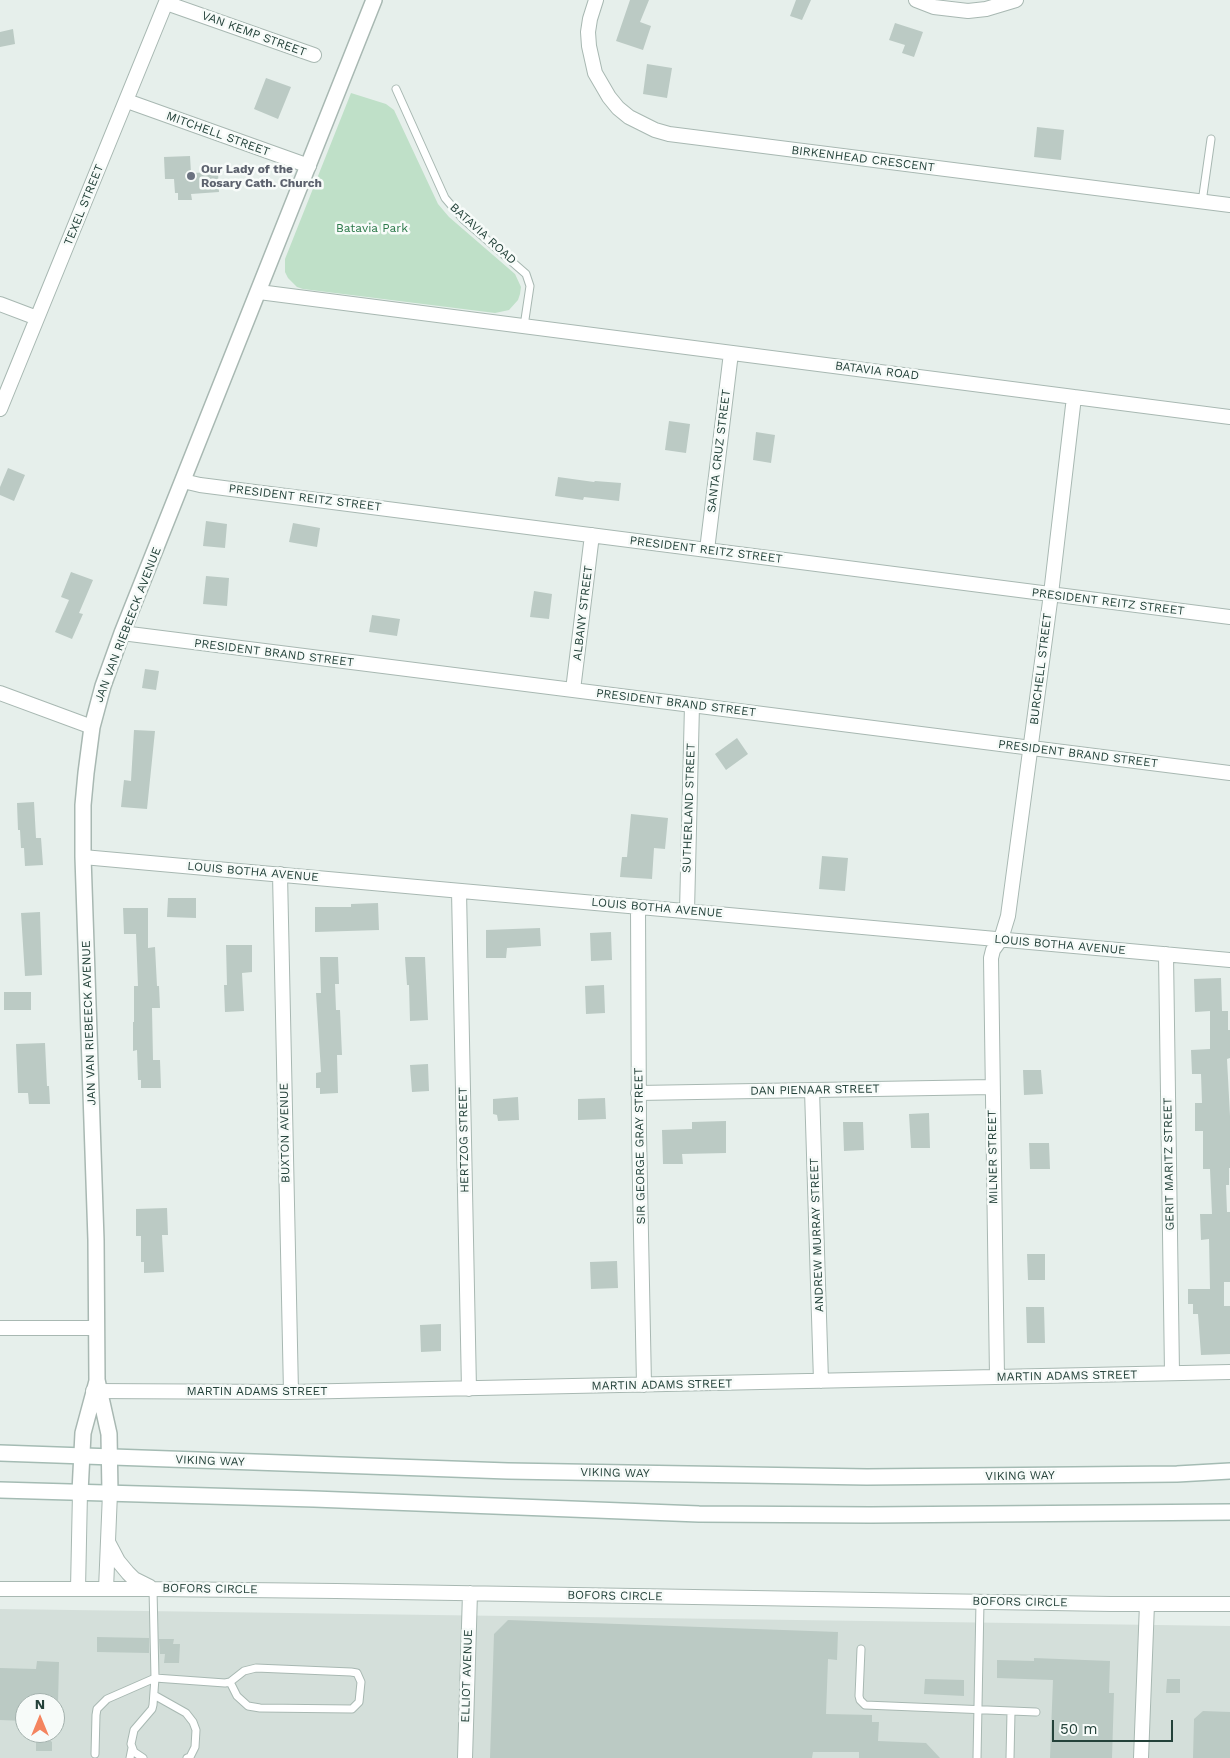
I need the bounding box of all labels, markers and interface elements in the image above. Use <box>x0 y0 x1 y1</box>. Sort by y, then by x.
street label: VAN KEMP STREET <box>200 8 308 60</box>
street label: MITCHELL STREET <box>164 109 272 159</box>
street label: BIRKENHEAD CRESCENT <box>790 143 936 175</box>
street label: TEXEL STREET <box>61 162 107 248</box>
place label: Our Lady of the Rosary Cath. Church <box>201 162 322 190</box>
marker: Our Lady of the Rosary Cath. Church <box>185 170 197 182</box>
street label: BATAVIA ROAD <box>447 200 519 268</box>
park label: Batavia Park <box>336 221 408 235</box>
street label: BATAVIA ROAD <box>834 359 920 383</box>
street label: SANTA CRUZ STREET <box>704 389 734 513</box>
street label: PRESIDENT REITZ STREET <box>228 481 382 515</box>
street label: PRESIDENT REITZ STREET <box>629 533 783 567</box>
street label: JAN VAN RIEBEECK AVENUE <box>92 545 164 705</box>
street label: ALBANY STREET <box>570 565 596 661</box>
street label: PRESIDENT REITZ STREET <box>1031 585 1185 619</box>
street label: BURCHELL STREET <box>1027 612 1055 726</box>
street label: PRESIDENT BRAND STREET <box>193 636 355 670</box>
street label: PRESIDENT BRAND STREET <box>595 686 757 720</box>
street label: PRESIDENT BRAND STREET <box>997 737 1159 771</box>
street label: SUTHERLAND STREET <box>680 743 698 873</box>
street label: LOUIS BOTHA AVENUE <box>187 859 319 885</box>
street label: LOUIS BOTHA AVENUE <box>591 895 723 921</box>
street label: LOUIS BOTHA AVENUE <box>994 932 1126 958</box>
street label: JAN VAN RIEBEECK AVENUE <box>79 940 99 1106</box>
street label: SIR GEORGE GRAY STREET <box>631 1068 649 1224</box>
street label: DAN PIENAAR STREET <box>750 1082 880 1098</box>
street label: BUXTON AVENUE <box>277 1083 293 1183</box>
street label: HERTZOG STREET <box>456 1087 472 1193</box>
street label: GERIT MARITZ STREET <box>1161 1097 1177 1231</box>
street label: MILNER STREET <box>985 1110 1001 1204</box>
street label: ANDREW MURRAY STREET <box>807 1158 827 1312</box>
street label: MARTIN ADAMS STREET <box>996 1368 1138 1384</box>
street label: MARTIN ADAMS STREET <box>591 1377 733 1393</box>
street label: MARTIN ADAMS STREET <box>187 1384 327 1398</box>
street label: VIKING WAY <box>175 1453 245 1469</box>
street label: VIKING WAY <box>580 1465 650 1481</box>
street label: VIKING WAY <box>985 1468 1055 1484</box>
street label: BOFORS CIRCLE <box>162 1581 258 1597</box>
street label: BOFORS CIRCLE <box>567 1588 663 1604</box>
street label: BOFORS CIRCLE <box>972 1594 1068 1610</box>
street label: ELLIOT AVENUE <box>458 1629 476 1723</box>
north arrow <box>15 1693 65 1743</box>
text: N <box>35 1696 45 1712</box>
scale bar <box>1055 1710 1176 1742</box>
text: 50 m <box>1060 1720 1097 1738</box>

